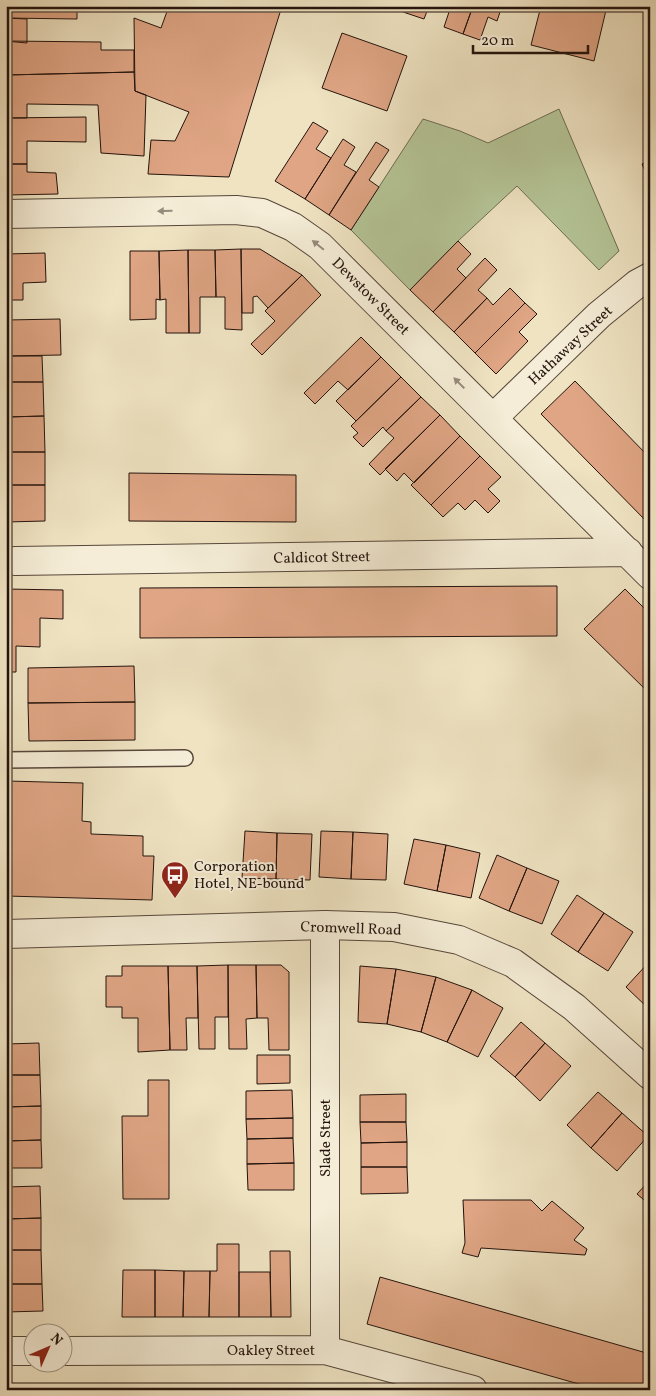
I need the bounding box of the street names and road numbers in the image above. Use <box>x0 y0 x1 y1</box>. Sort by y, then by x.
street label: Dewstow Street <box>326 253 414 341</box>
street label: Hathaway Street <box>524 301 618 391</box>
street label: Caldicot Street <box>273 547 371 570</box>
street label: Cromwell Road <box>300 917 402 942</box>
street label: Slade Street <box>316 1099 337 1177</box>
street label: Oakley Street <box>227 1341 315 1362</box>

